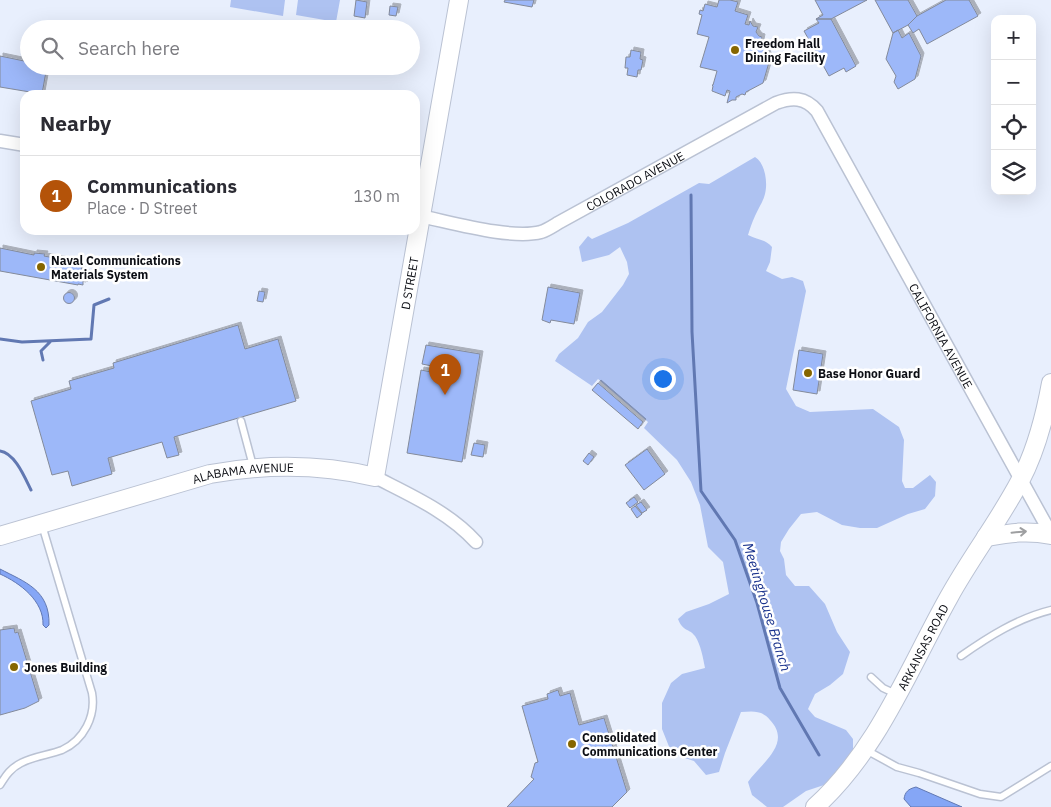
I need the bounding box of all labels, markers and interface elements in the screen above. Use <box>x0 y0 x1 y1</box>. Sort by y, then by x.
map controls <box>991 15 1036 195</box>
button: + <box>991 15 1036 60</box>
search box <box>20 20 420 75</box>
icon: search <box>38 34 66 62</box>
text: Search here <box>78 36 180 60</box>
place label: Freedom Hall Dining Facility <box>745 36 826 65</box>
marker: Freedom Hall Dining Facility <box>729 44 741 56</box>
button: − <box>991 60 1036 105</box>
button: locate <box>991 105 1036 150</box>
text: Nearby <box>40 109 111 137</box>
street label: COLORADO AVENUE <box>583 148 687 214</box>
button: layers <box>991 150 1036 195</box>
text: Communications <box>87 174 237 198</box>
text: 1 <box>51 186 61 206</box>
text: 130 m <box>353 186 400 206</box>
text: Place · D Street <box>87 198 198 218</box>
place label: Naval Communications Materials System <box>51 253 181 282</box>
street label: D STREET <box>397 256 421 311</box>
marker: Naval Communications Materials System <box>35 261 47 273</box>
street label: CALIFORNIA AVENUE <box>906 281 976 391</box>
pin: 1 <box>429 354 461 395</box>
your location <box>650 366 676 392</box>
place label: Base Honor Guard <box>818 366 920 381</box>
marker: Base Honor Guard <box>802 367 814 379</box>
street label: ALABAMA AVENUE <box>190 459 294 486</box>
one-way arrow <box>1010 527 1026 537</box>
water label: Meetinghouse Branch <box>739 541 795 674</box>
street label: ARKANSAS ROAD <box>894 601 951 693</box>
place label: Jones Building <box>24 660 107 675</box>
marker: Jones Building <box>8 661 20 673</box>
place label: Consolidated Communications Center <box>582 730 718 759</box>
marker: Consolidated Communications Center <box>566 738 578 750</box>

